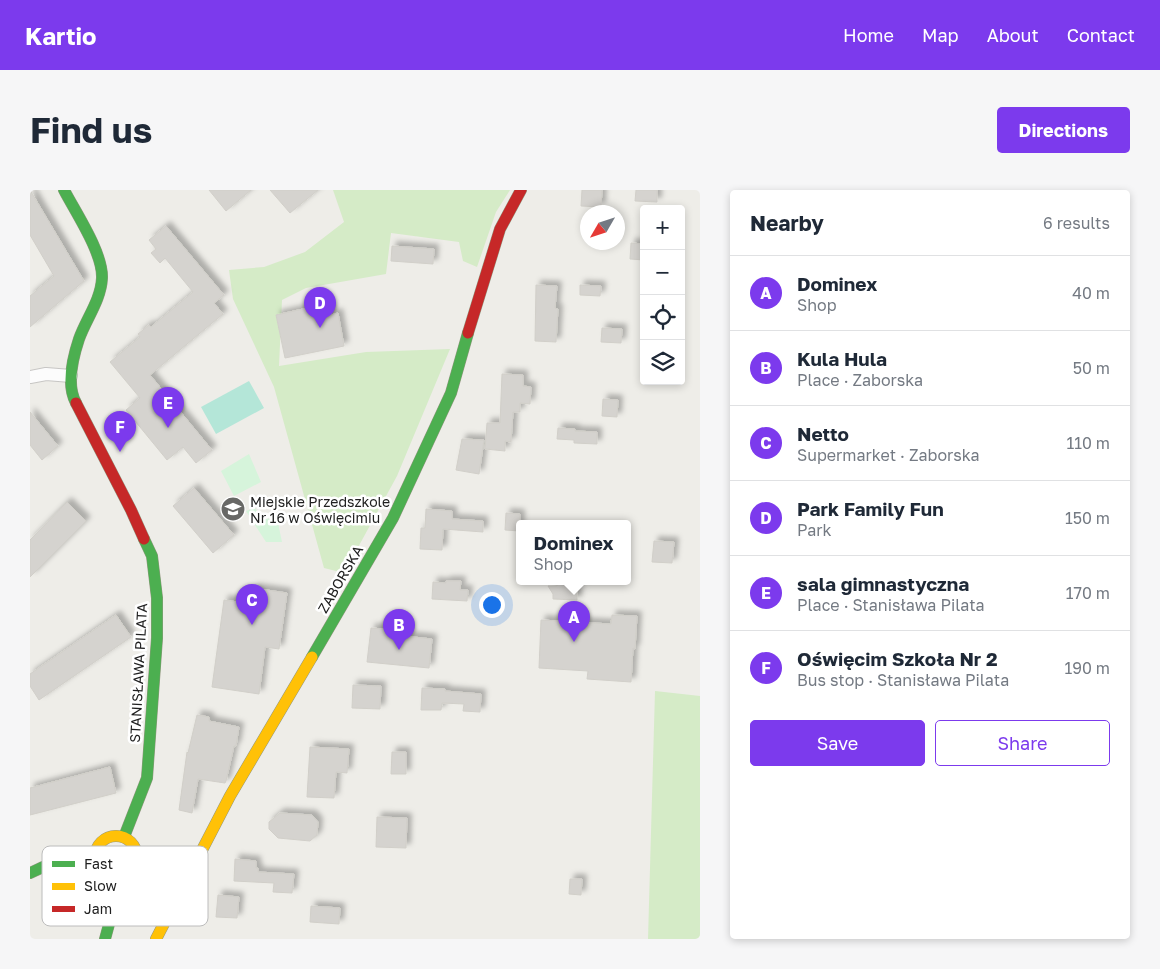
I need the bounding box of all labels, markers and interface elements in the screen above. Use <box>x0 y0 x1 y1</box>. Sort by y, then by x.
text: Kartio <box>25 21 97 50</box>
text: Home <box>843 24 894 46</box>
text: Map <box>922 24 959 46</box>
text: About <box>987 24 1039 46</box>
text: Contact <box>1067 24 1135 46</box>
button: Directions <box>997 107 1130 153</box>
text: Find us <box>30 109 152 151</box>
north arrow <box>580 205 625 250</box>
map controls <box>640 205 685 385</box>
button: + <box>640 205 685 250</box>
text: Nearby <box>750 210 824 236</box>
text: 6 results <box>1043 213 1110 233</box>
button: − <box>640 250 685 295</box>
text: Dominex <box>797 272 877 295</box>
text: A <box>760 283 772 303</box>
text: 40 m <box>1072 283 1110 303</box>
pin: D <box>304 287 336 328</box>
button: locate <box>640 295 685 340</box>
text: Shop <box>797 295 837 315</box>
button: layers <box>640 340 685 385</box>
text: Kula Hula <box>797 347 887 370</box>
text: B <box>760 358 772 378</box>
text: 50 m <box>1073 358 1110 378</box>
text: Place · Zaborska <box>797 370 923 390</box>
pin: E <box>152 387 184 428</box>
pin: F <box>104 411 136 452</box>
text: Netto <box>797 422 849 445</box>
text: C <box>760 433 772 453</box>
text: 110 m <box>1066 433 1110 453</box>
text: Supermarket · Zaborska <box>797 445 980 465</box>
place label: Miejskie Przedszkole Nr 16 w Oświęcimiu <box>250 493 390 526</box>
school or university icon: Miejskie Przedszkole Nr 16 w Oświęcimiu <box>220 496 246 522</box>
text: Park Family Fun <box>797 497 944 520</box>
text: D <box>760 508 772 528</box>
text: 150 m <box>1065 508 1110 528</box>
popup <box>516 520 631 585</box>
text: Park <box>797 520 832 540</box>
text: Dominex <box>533 531 614 554</box>
street label: ZABORSKA <box>314 542 366 616</box>
text: Shop <box>533 554 573 574</box>
text: sala gimnastyczna <box>797 572 969 595</box>
text: E <box>761 583 771 603</box>
text: 170 m <box>1066 583 1110 603</box>
pin: C <box>236 584 268 625</box>
your location <box>479 592 505 618</box>
text: Place · Stanisława Pilata <box>797 595 985 615</box>
pin: A <box>558 601 590 642</box>
street label: STANISŁAWA PILATA <box>126 602 150 743</box>
pin: B <box>383 609 415 650</box>
text: Oświęcim Szkoła Nr 2 <box>797 647 998 670</box>
text: F <box>761 658 771 678</box>
text: 190 m <box>1064 658 1110 678</box>
text: Bus stop · Stanisława Pilata <box>797 670 1009 690</box>
button: Save <box>750 720 925 766</box>
button: Share <box>935 720 1110 766</box>
legend <box>42 846 208 926</box>
text: Fast <box>84 855 113 872</box>
text: Slow <box>84 877 117 894</box>
text: Jam <box>84 900 112 917</box>

